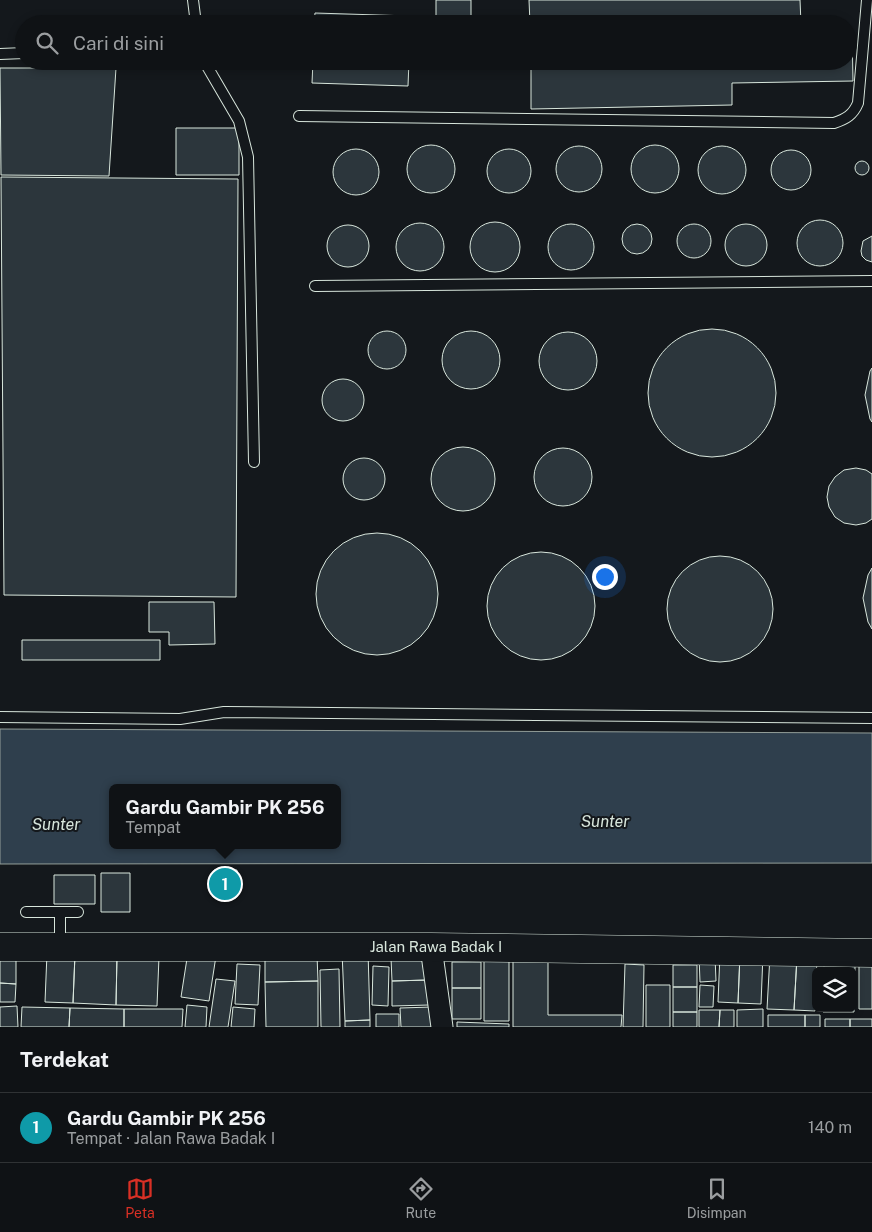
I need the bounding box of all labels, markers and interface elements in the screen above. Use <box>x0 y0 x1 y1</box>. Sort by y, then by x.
search box <box>15 15 857 70</box>
icon: search <box>33 29 61 57</box>
text: Cari di sini <box>73 32 164 54</box>
your location <box>592 564 618 590</box>
popup <box>109 784 341 849</box>
text: Gardu Gambir PK 256 <box>126 796 324 818</box>
water label: Sunter <box>581 812 630 831</box>
water label: Sunter <box>32 815 81 834</box>
text: Tempat <box>126 818 181 837</box>
pin: 1 <box>209 865 241 903</box>
street label: Jalan Rawa Badak I <box>370 938 502 955</box>
map controls <box>812 967 857 1012</box>
button: layers <box>812 967 857 1012</box>
text: Terdekat <box>20 1047 109 1072</box>
text: Gardu Gambir PK 256 <box>67 1107 266 1129</box>
text: 1 <box>33 1118 39 1137</box>
text: 140 m <box>808 1118 852 1137</box>
text: Tempat · Jalan Rawa Badak I <box>67 1129 275 1148</box>
tab: Peta <box>125 1175 155 1221</box>
tab: Rute <box>405 1175 436 1221</box>
tab: Disimpan <box>687 1175 747 1221</box>

